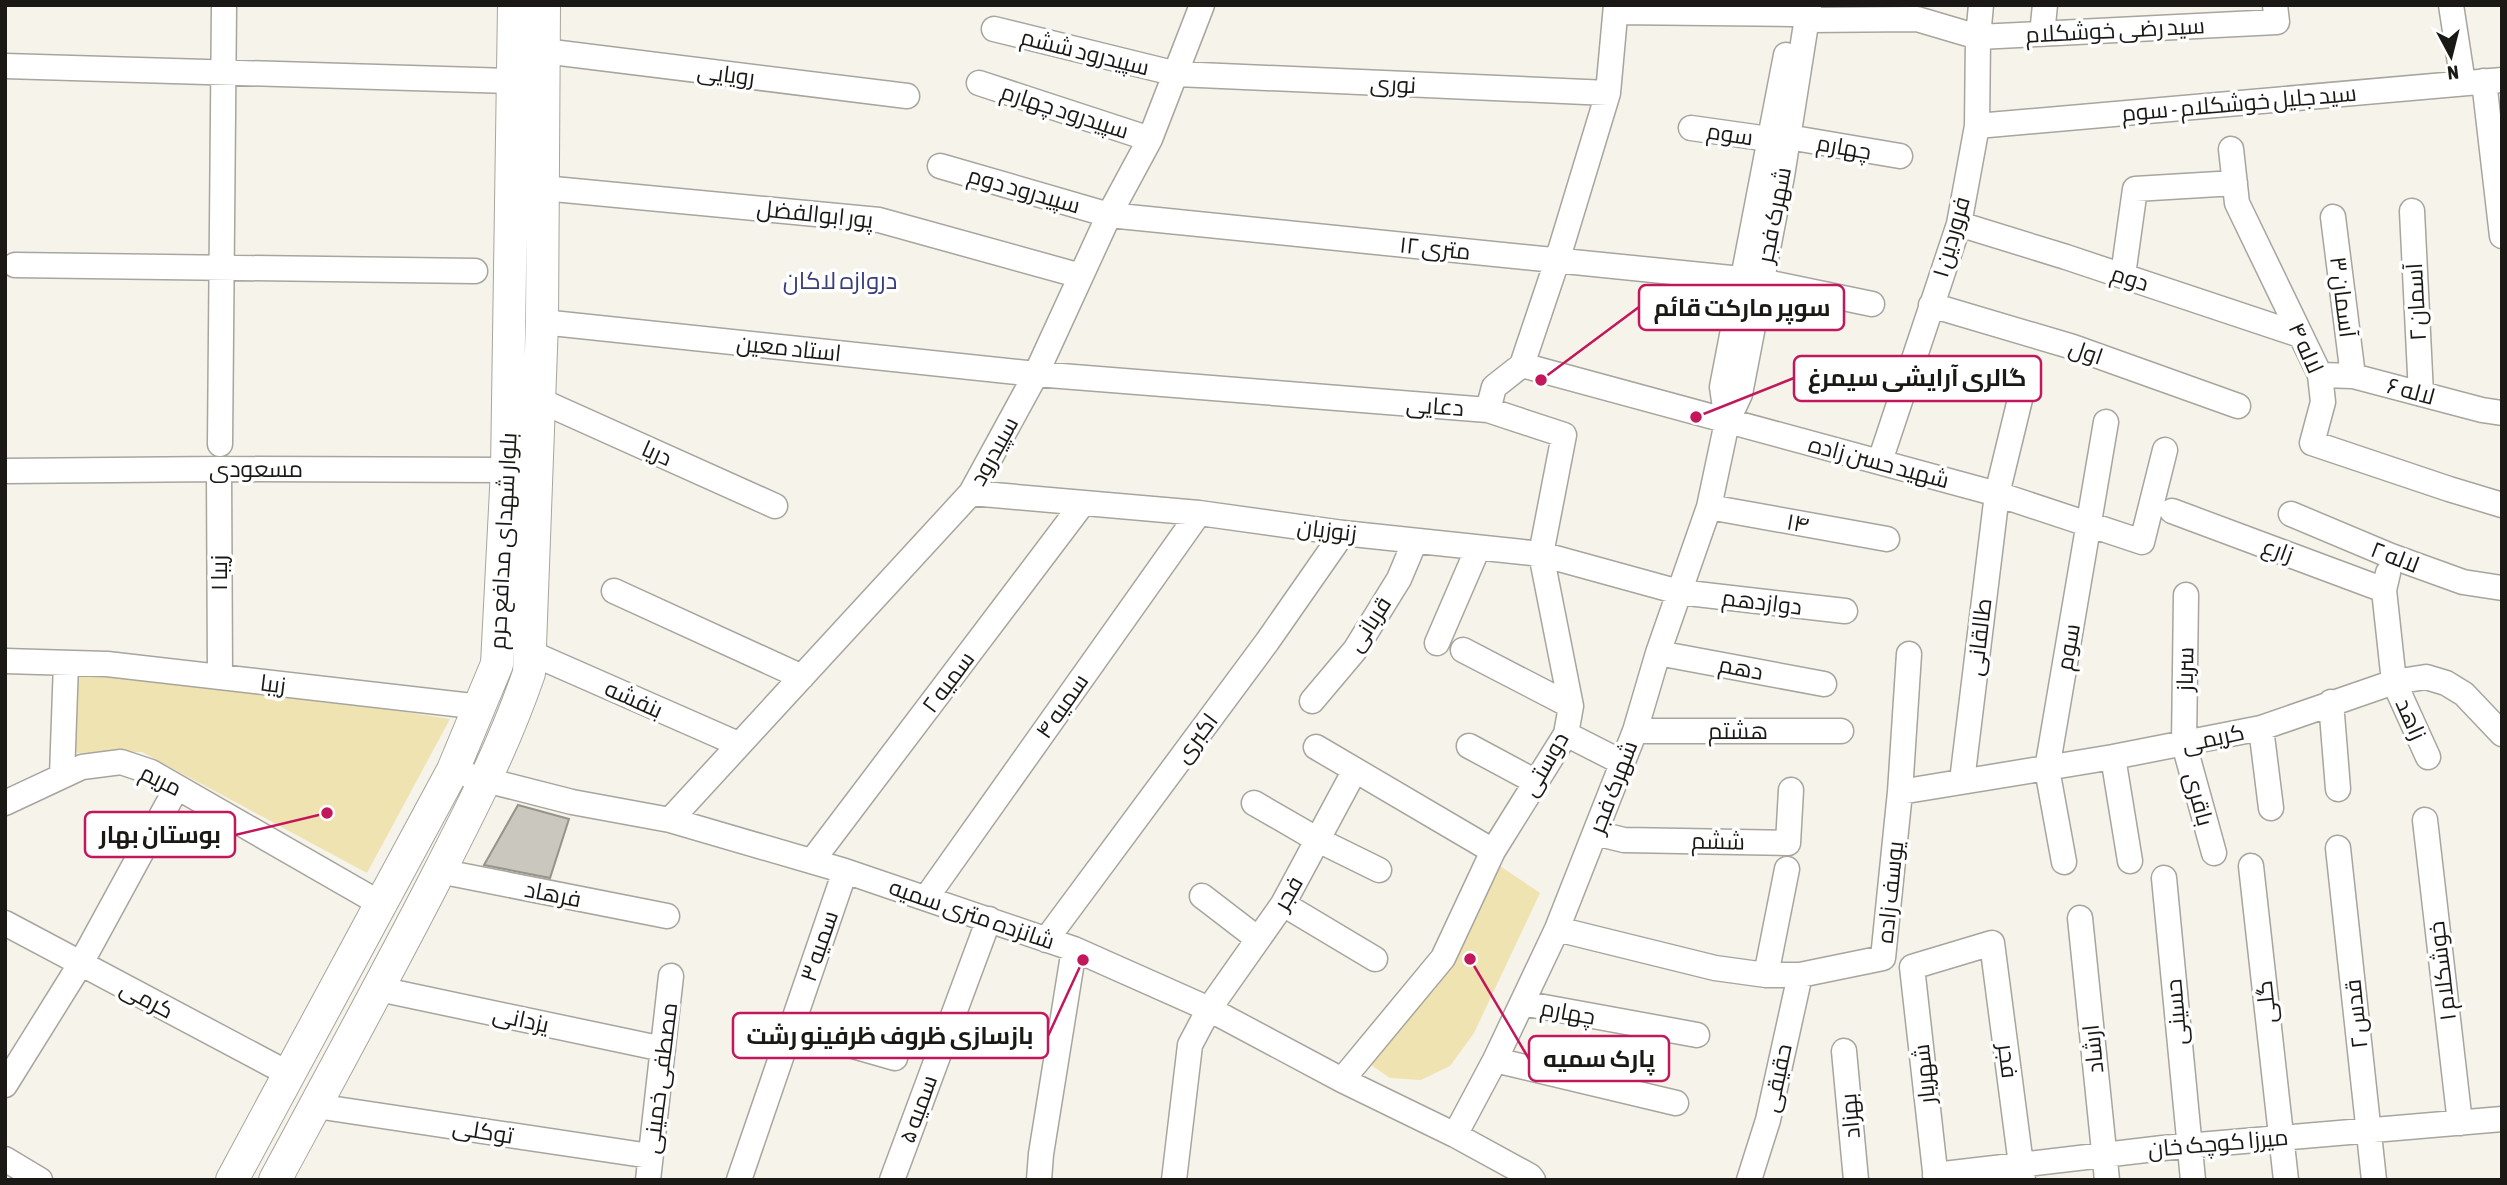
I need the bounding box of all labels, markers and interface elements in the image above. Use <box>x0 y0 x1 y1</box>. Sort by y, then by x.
street label: سید رضی خوشکلام <box>2025 12 2206 51</box>
north arrow <box>2416 21 2486 91</box>
street label: سپیدرود ششم <box>1017 23 1152 83</box>
street label: رویایی <box>696 58 756 91</box>
text: N <box>2446 61 2460 84</box>
street label: نوری <box>1369 70 1417 99</box>
street label: سپیدرود چهارم <box>997 78 1132 147</box>
street label: سید جلیل خوشکلام - سوم <box>2120 80 2358 129</box>
street label: سوم <box>1704 118 1755 153</box>
street label: چهارم <box>1814 129 1873 168</box>
street label: سپیدرود دوم <box>964 162 1083 221</box>
street label: شهرک فجر <box>1752 165 1797 267</box>
street label: فروردین ۱ <box>1927 194 1976 281</box>
street label: پور ابوالفضل <box>755 195 875 235</box>
street label: ۱۲ متری <box>1398 231 1472 266</box>
street label: آسمان ۳ <box>2324 255 2361 339</box>
street label: دوم <box>2107 260 2152 299</box>
street label: آسمان ۲ <box>2401 262 2432 342</box>
district label: دروازه لاکان <box>783 267 897 295</box>
callout: سوپر مارکت قائم <box>1639 285 1844 330</box>
text: سوپر مارکت قائم <box>1654 294 1830 325</box>
street label: لاله ۴ <box>2283 319 2329 377</box>
street label: استاد معین <box>735 330 843 367</box>
street label: اول <box>2065 334 2106 371</box>
callout: گالری آرایشی سیمرغ <box>1794 356 2041 401</box>
text: گالری آرایشی سیمرغ <box>1808 364 2026 394</box>
street label: لاله ۶ <box>2384 372 2438 410</box>
street label: دعایی <box>1405 391 1465 422</box>
street label: سپیدرود <box>965 412 1024 490</box>
street label: شهید حسن زاده <box>1806 431 1952 494</box>
street label: بلوار شهدای مدافع حرم <box>484 432 525 650</box>
street label: دریا <box>638 435 676 471</box>
street label: مسعودی <box>209 456 303 483</box>
street label: ۱۴ <box>1785 508 1811 538</box>
street label: زنوزیان <box>1296 513 1358 548</box>
street label: زارع <box>2258 532 2297 570</box>
street label: لاله ۲ <box>2367 536 2423 578</box>
street label: زیبا ۱ <box>206 555 232 591</box>
street label: دوازدهم <box>1720 584 1804 623</box>
street label: قربانی <box>1342 592 1397 657</box>
street label: طالقانی <box>1961 597 1998 677</box>
street label: سوم <box>2051 622 2088 673</box>
street label: سمیه ۲ <box>917 646 979 718</box>
street label: سرباز <box>2172 647 2198 693</box>
street label: دهم <box>1716 651 1765 688</box>
street label: سمیه ۴ <box>1030 669 1094 743</box>
street label: زیبا <box>259 670 287 698</box>
street label: بنفشه <box>601 675 667 723</box>
street label: زاهد <box>2390 694 2432 744</box>
street label: اکبری <box>1169 708 1224 768</box>
street label: هشتم <box>1708 718 1768 747</box>
street label: کریمی <box>2179 719 2247 758</box>
street label: دوستی <box>1516 727 1575 801</box>
street label: شهرک فجر <box>1583 737 1643 839</box>
street label: مریم <box>135 759 186 804</box>
street label: باقری <box>2178 769 2219 829</box>
callout: بوستان بهار <box>85 812 235 857</box>
text: بوستان بهار <box>98 821 221 849</box>
street label: ششم <box>1691 828 1745 857</box>
street label: یوسف زاده <box>1872 840 1908 944</box>
street label: فجر <box>1267 871 1308 916</box>
street label: شانزده متری سمیه <box>885 873 1058 955</box>
street label: فرهاد <box>523 876 583 912</box>
street label: سمیه ۳ <box>795 907 843 985</box>
street label: خوشکلام ۱ <box>2423 919 2464 1022</box>
street label: کرمی <box>116 974 178 1025</box>
street label: حسینی <box>2160 978 2193 1046</box>
street label: قدس ۲ <box>2339 978 2374 1050</box>
street label: گلی <box>2251 979 2282 1025</box>
street label: چهارم <box>1538 994 1597 1033</box>
street label: یزدانی <box>490 1000 551 1039</box>
street label: مصطفی خمینی <box>638 1001 683 1155</box>
callout: بازسازی ظروف ظرفینو رشت <box>733 1013 1048 1058</box>
text: بازسازی ظروف ظرفینو رشت <box>747 1022 1034 1050</box>
street label: ارشاد <box>2078 1023 2108 1075</box>
callout: پارک سمیه <box>1529 1036 1669 1081</box>
street label: فجر <box>1993 1040 2023 1080</box>
street label: حقیقی <box>1757 1041 1798 1115</box>
street label: شهریار <box>1908 1043 1941 1107</box>
text: پارک سمیه <box>1543 1045 1655 1076</box>
street label: سمیه ۵ <box>894 1072 942 1146</box>
street label: بهزاد <box>1835 1092 1866 1140</box>
street label: توکلی <box>451 1113 515 1150</box>
street label: میرزا کوچک خان <box>2147 1124 2290 1164</box>

